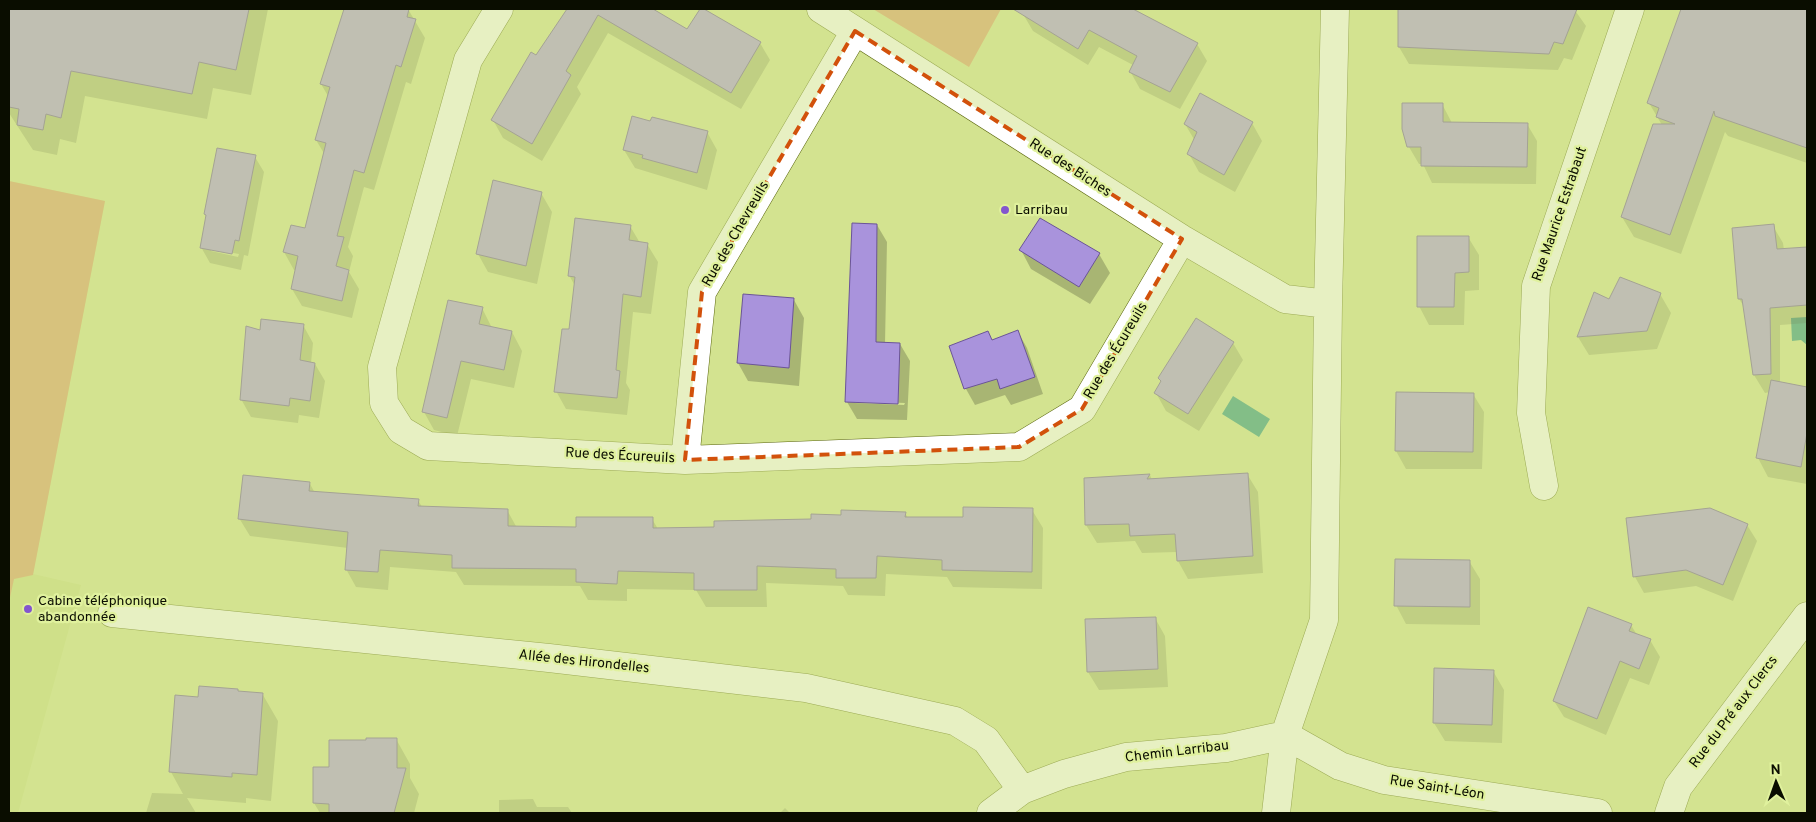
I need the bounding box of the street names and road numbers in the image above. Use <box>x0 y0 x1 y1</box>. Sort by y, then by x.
street label: Rue des Biches <box>1026 135 1114 201</box>
street label: Rue Maurice Estrabaut <box>1529 144 1591 284</box>
street label: Rue des Chevreuils <box>699 178 773 290</box>
street label: Rue des Écureuils <box>1080 299 1152 402</box>
street label: Rue des Écureuils <box>565 444 675 467</box>
street label: Allée des Hirondelles <box>518 647 650 677</box>
street label: Rue du Pré aux Clercs <box>1686 652 1782 772</box>
street label: Chemin Larribau <box>1124 737 1230 767</box>
street label: Rue Saint-Léon <box>1388 772 1486 804</box>

